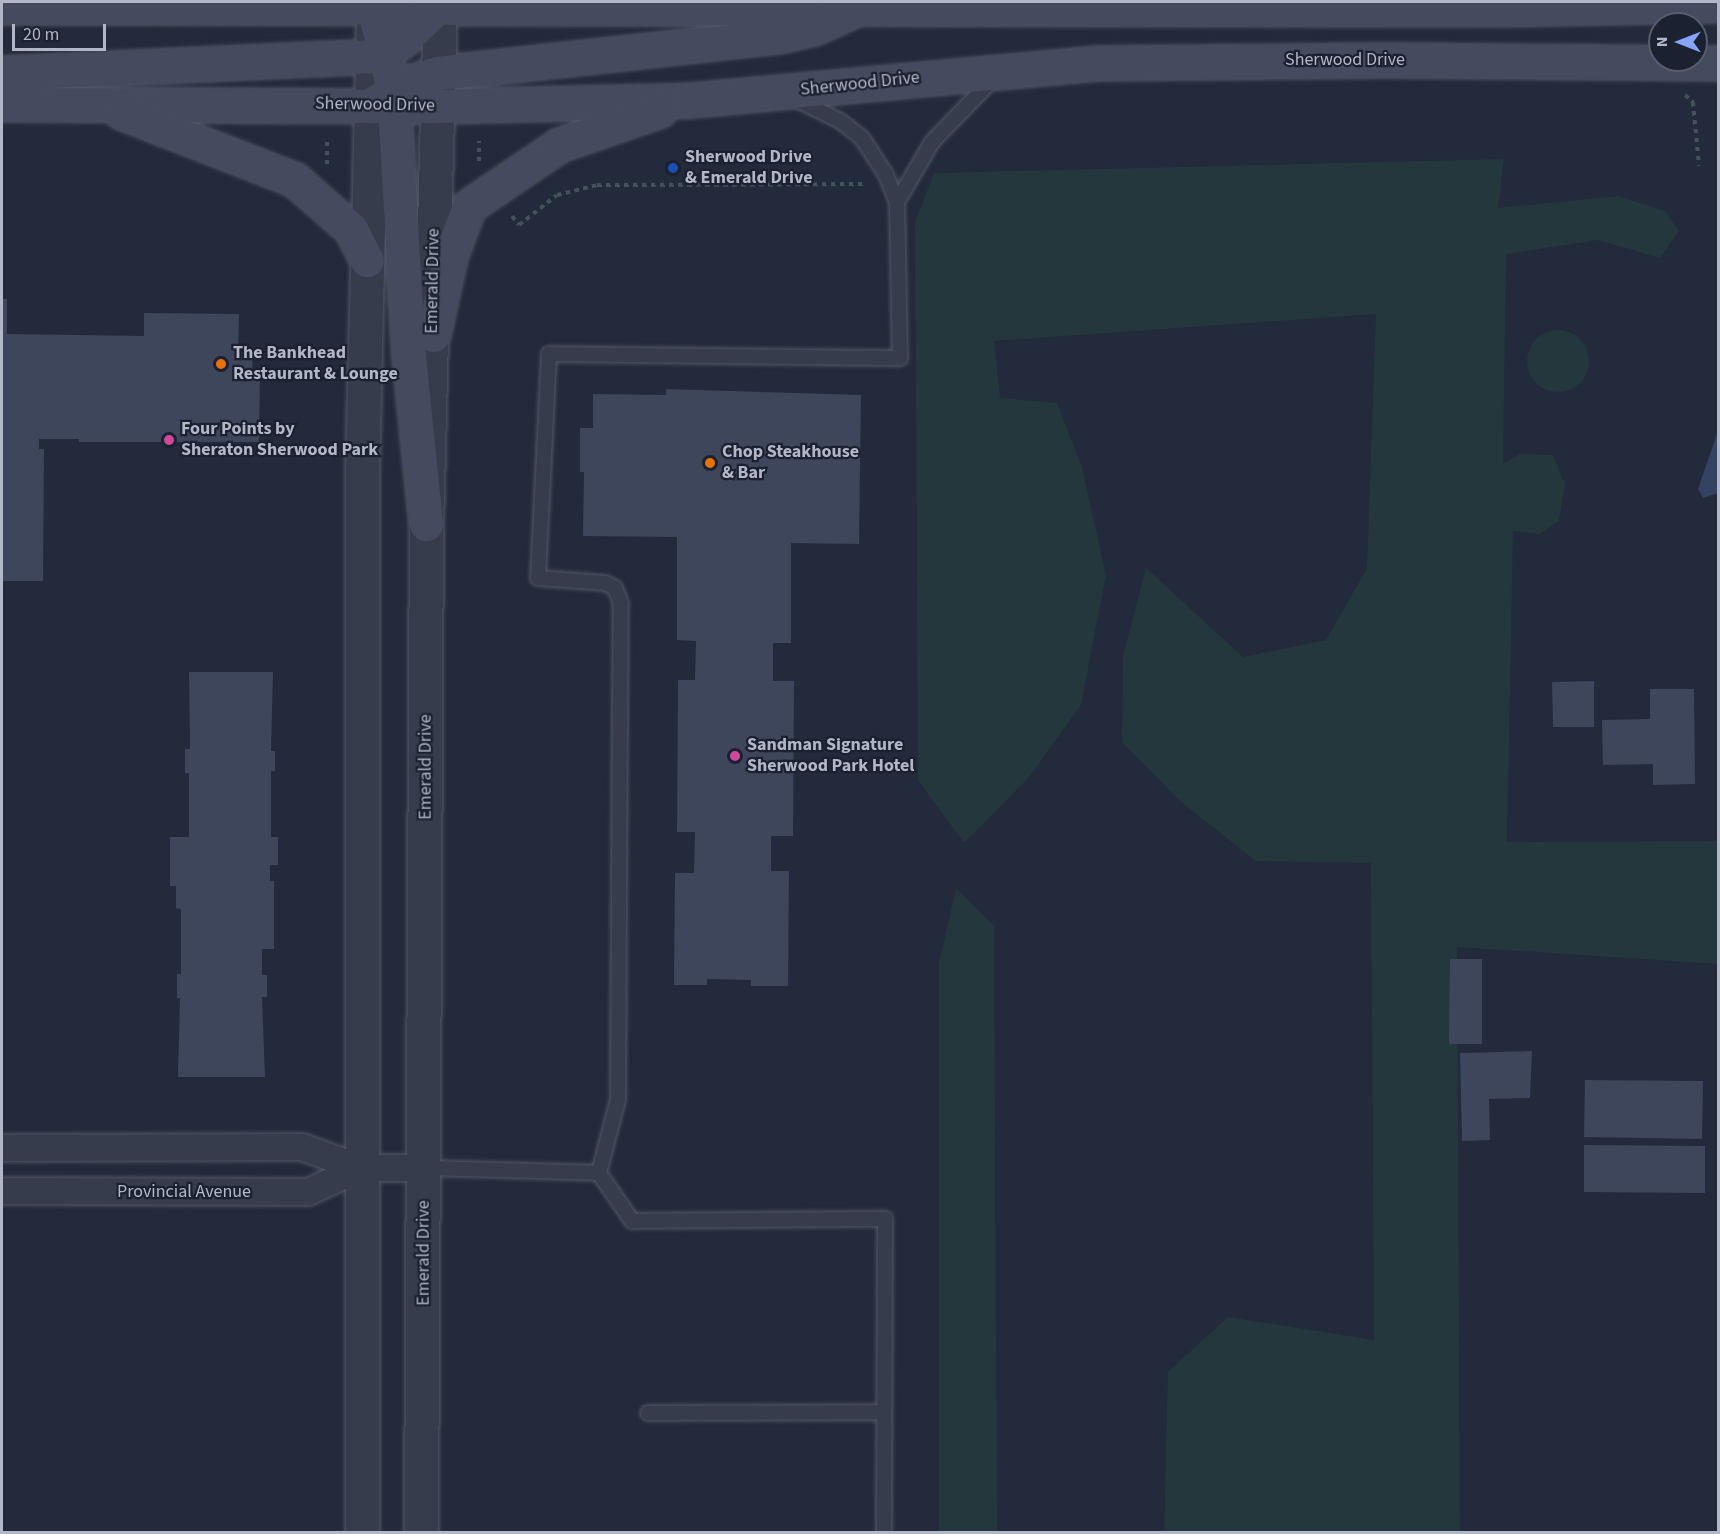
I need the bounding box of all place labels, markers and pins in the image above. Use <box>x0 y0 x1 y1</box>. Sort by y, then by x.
place label: Sherwood Drive & Emerald Drive <box>685 147 813 190</box>
marker: Sherwood Drive & Emerald Drive <box>666 161 680 175</box>
place label: The Bankhead Restaurant & Lounge <box>233 343 398 386</box>
marker: The Bankhead Restaurant & Lounge <box>214 357 228 371</box>
place label: Four Points by Sheraton Sherwood Park <box>181 419 378 462</box>
marker: Four Points by Sheraton Sherwood Park <box>162 433 176 447</box>
place label: Chop Steakhouse & Bar <box>722 442 859 484</box>
marker: Chop Steakhouse & Bar <box>703 456 717 470</box>
place label: Sandman Signature Sherwood Park Hotel <box>747 735 915 777</box>
marker: Sandman Signature Sherwood Park Hotel <box>728 749 742 763</box>

